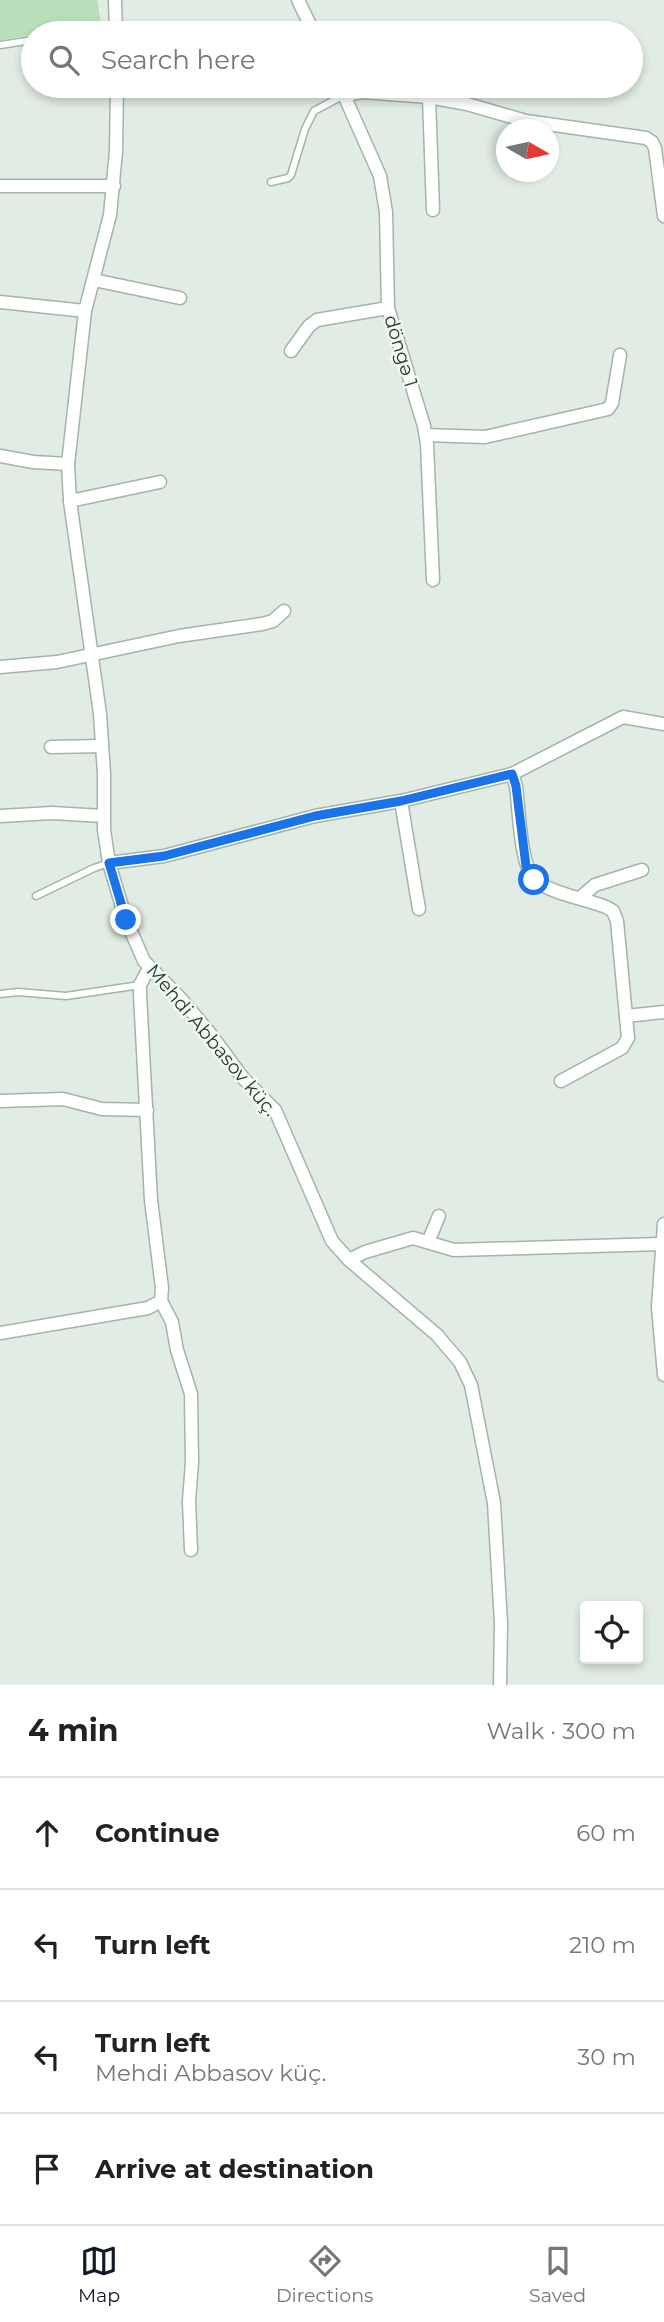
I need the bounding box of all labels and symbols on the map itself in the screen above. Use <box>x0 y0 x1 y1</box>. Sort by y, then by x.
north arrow <box>496 119 559 182</box>
street label: döngə 1 <box>379 312 423 390</box>
route start <box>518 864 549 895</box>
route end <box>110 904 141 935</box>
street label: Mehdi Abbasov küç. <box>142 959 282 1121</box>

